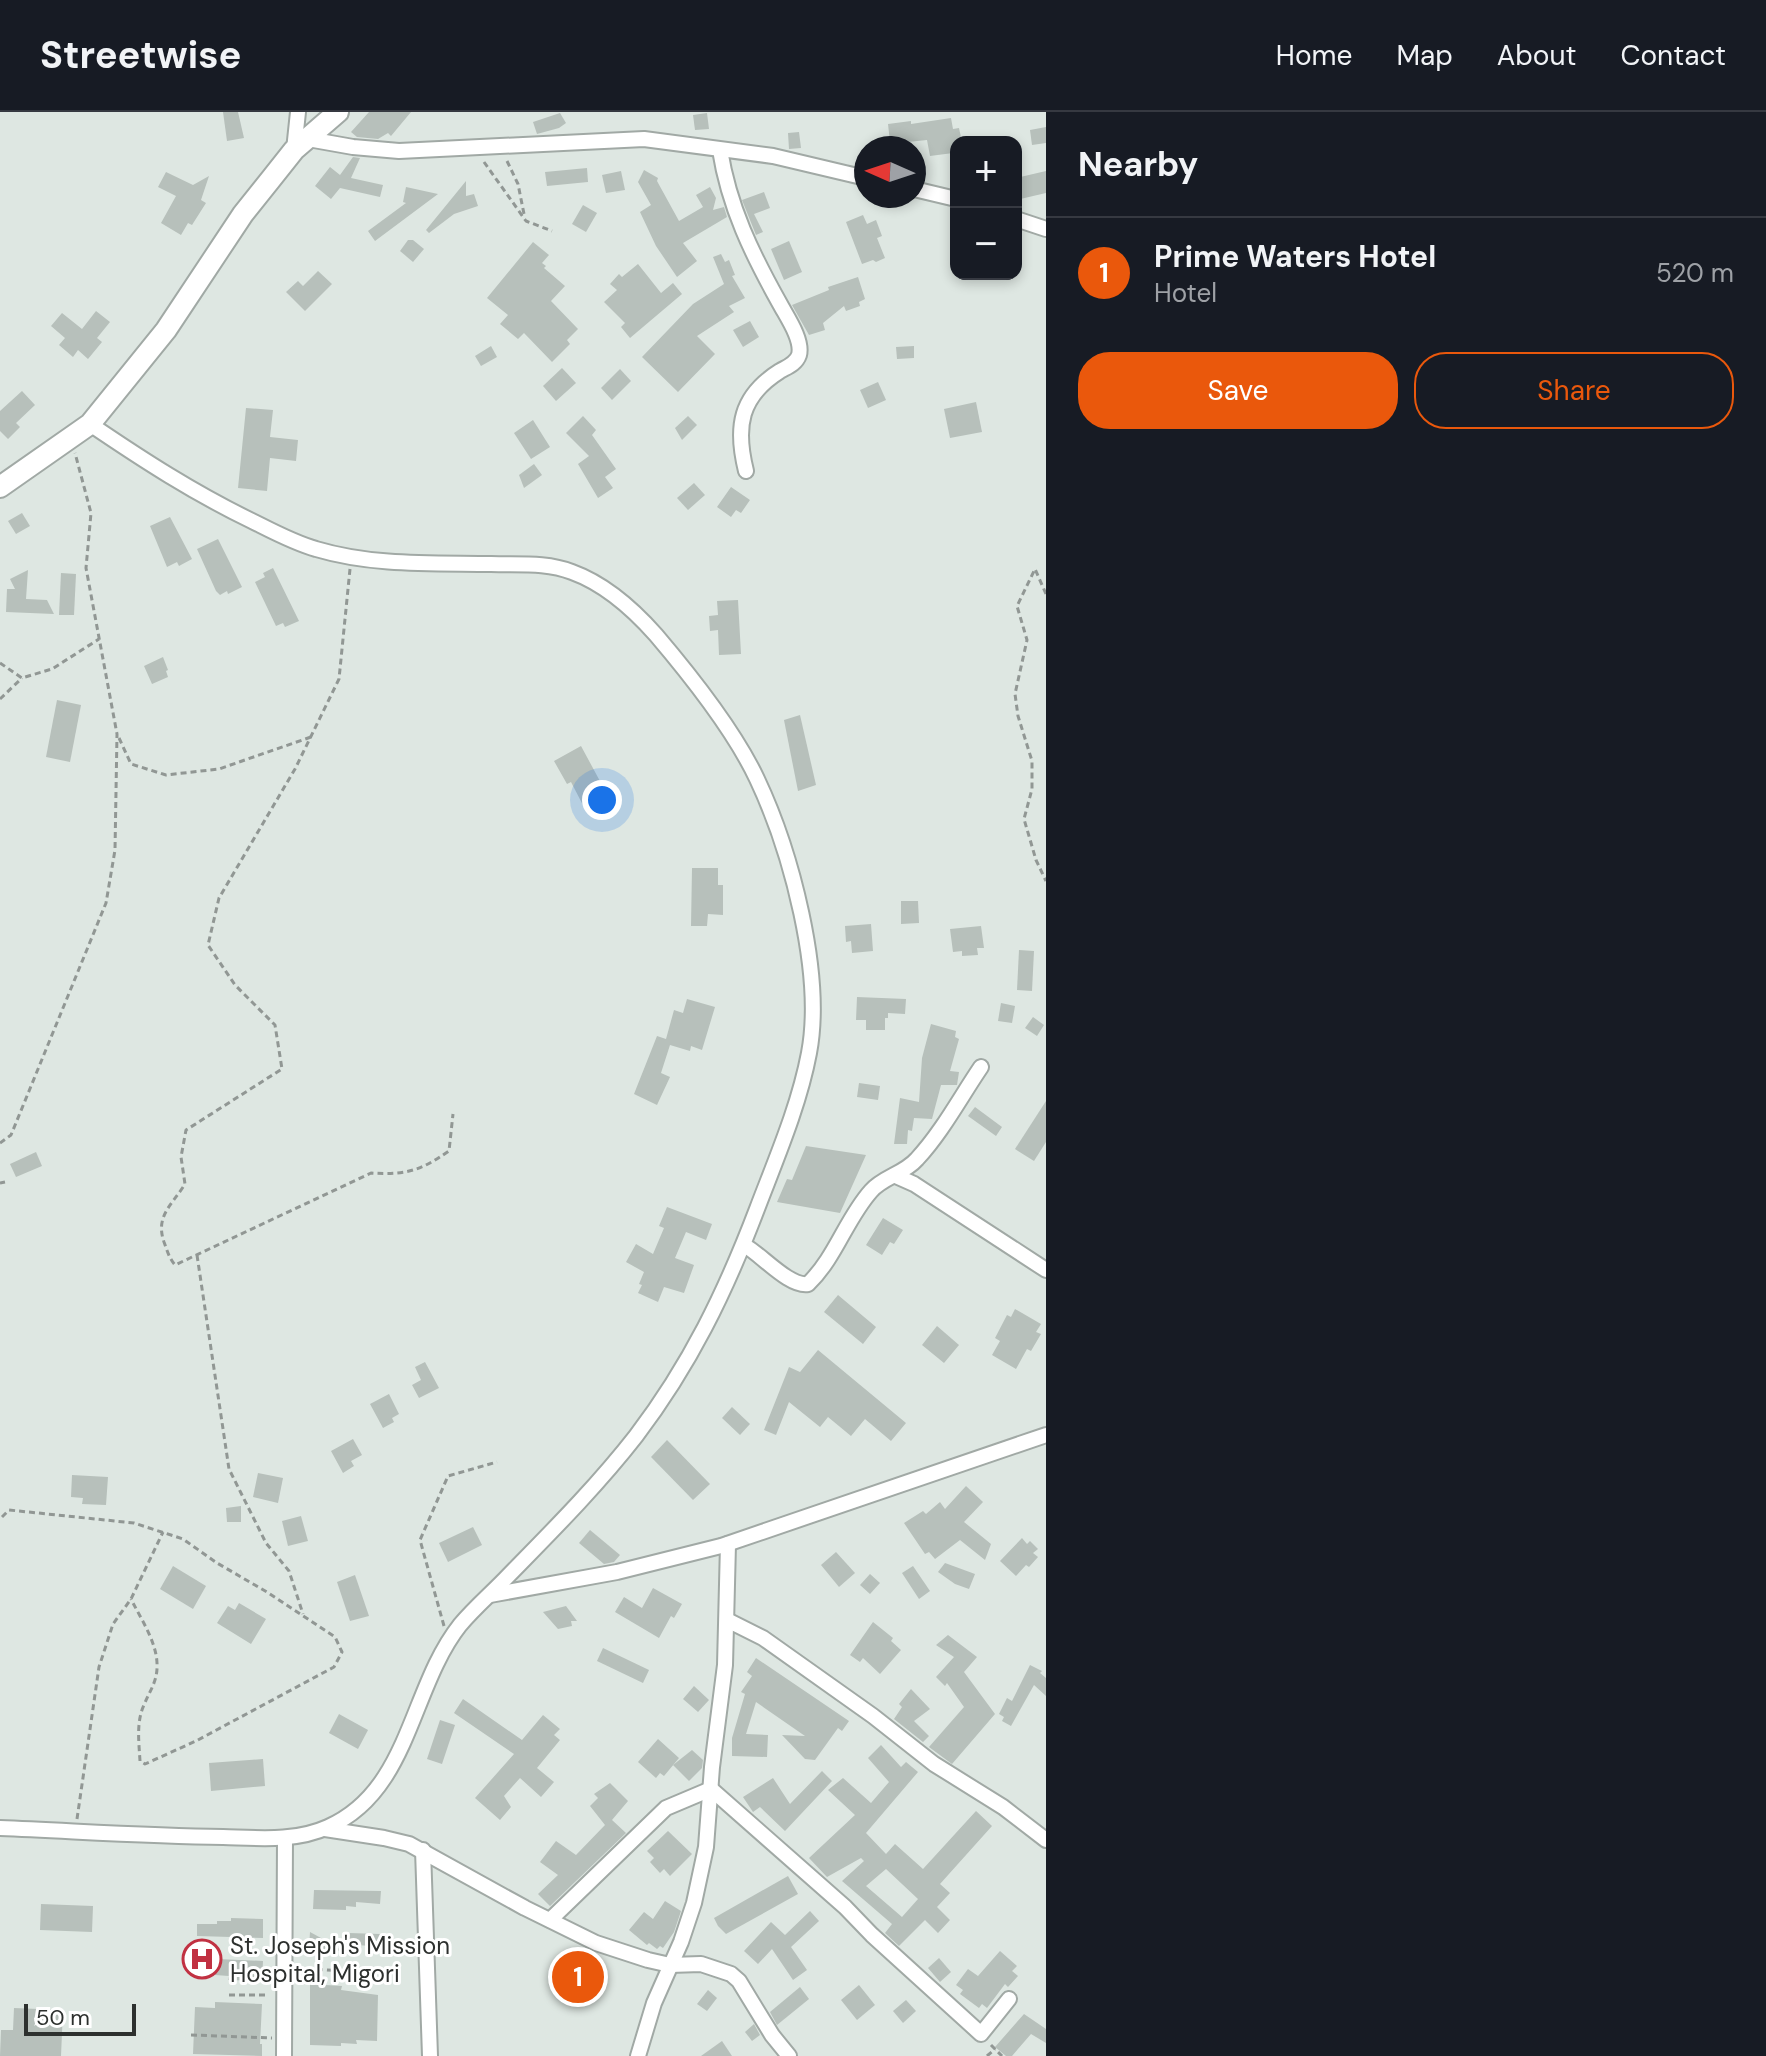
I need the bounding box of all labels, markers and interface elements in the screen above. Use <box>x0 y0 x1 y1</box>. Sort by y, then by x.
text: Streetwise <box>40 30 241 80</box>
text: Home <box>1276 37 1352 74</box>
text: Map <box>1396 37 1453 74</box>
text: About <box>1497 37 1576 74</box>
text: Contact <box>1620 37 1726 74</box>
north arrow <box>854 136 926 208</box>
map controls <box>950 136 1022 280</box>
button: + <box>950 136 1022 208</box>
text: Nearby <box>1078 142 1198 187</box>
button: − <box>950 208 1022 280</box>
text: Prime Waters Hotel <box>1154 237 1436 276</box>
text: 1 <box>1099 256 1109 290</box>
text: 520 m <box>1656 256 1734 290</box>
text: Hotel <box>1154 276 1217 310</box>
button: Save <box>1078 352 1398 429</box>
button: Share <box>1414 352 1734 429</box>
your location <box>582 780 622 820</box>
place label: St. Joseph's Mission Hospital, Migori <box>230 1930 450 1989</box>
hospital icon: St. Joseph's Mission Hospital, Migori <box>181 1938 223 1980</box>
pin: 1 <box>552 1947 604 2007</box>
scale bar <box>24 2000 136 2036</box>
text: 50 m <box>36 2003 90 2032</box>

